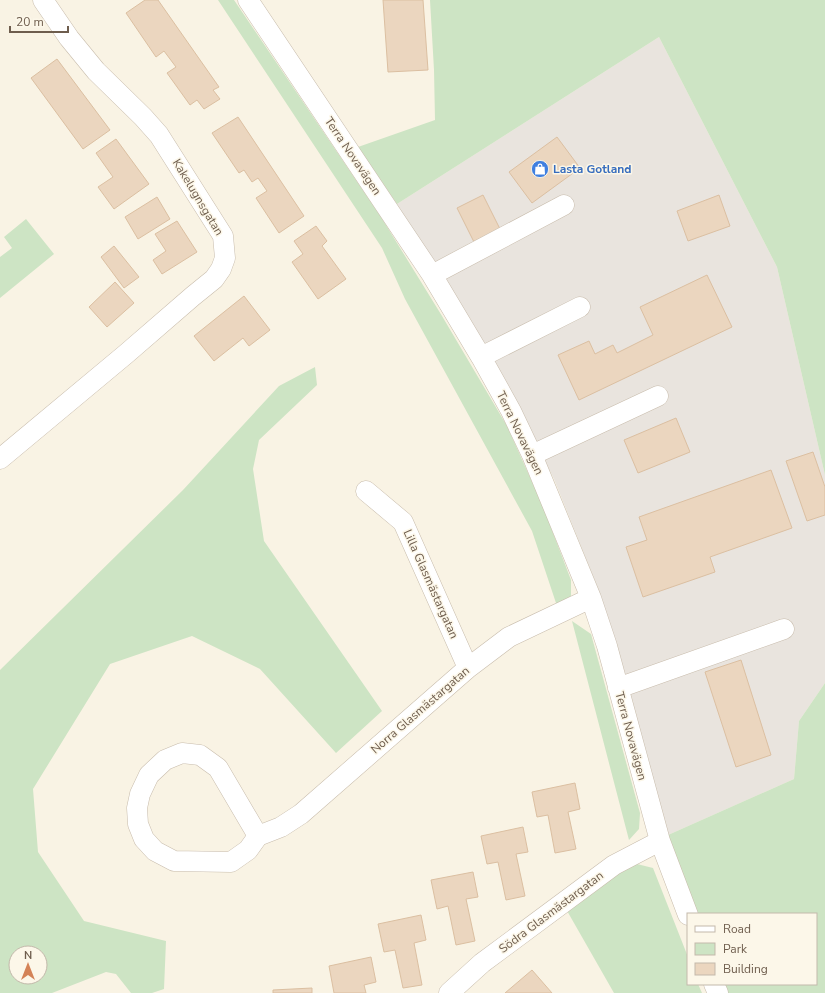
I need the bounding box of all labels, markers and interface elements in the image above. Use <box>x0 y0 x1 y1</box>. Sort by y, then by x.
scale bar <box>10 8 68 34</box>
text: 20 m <box>16 14 44 30</box>
street label: Terra Novavägen <box>321 114 385 198</box>
street label: Kakelugnsgatan <box>169 156 227 238</box>
shop icon: Lasta Gotland <box>530 159 550 179</box>
place label: Lasta Gotland <box>553 161 631 177</box>
street label: Terra Novavägen <box>493 389 547 477</box>
street label: Lilla Glasmästargatan <box>400 527 462 641</box>
street label: Norra Glasmästargatan <box>367 663 473 757</box>
street label: Terra Novavägen <box>611 690 651 782</box>
street label: Södra Glasmästargatan <box>495 867 607 957</box>
legend <box>687 913 817 985</box>
text: Road <box>723 921 751 937</box>
text: Park <box>723 941 748 957</box>
north arrow <box>8 945 48 985</box>
text: N <box>24 948 32 963</box>
text: Building <box>723 961 768 977</box>

